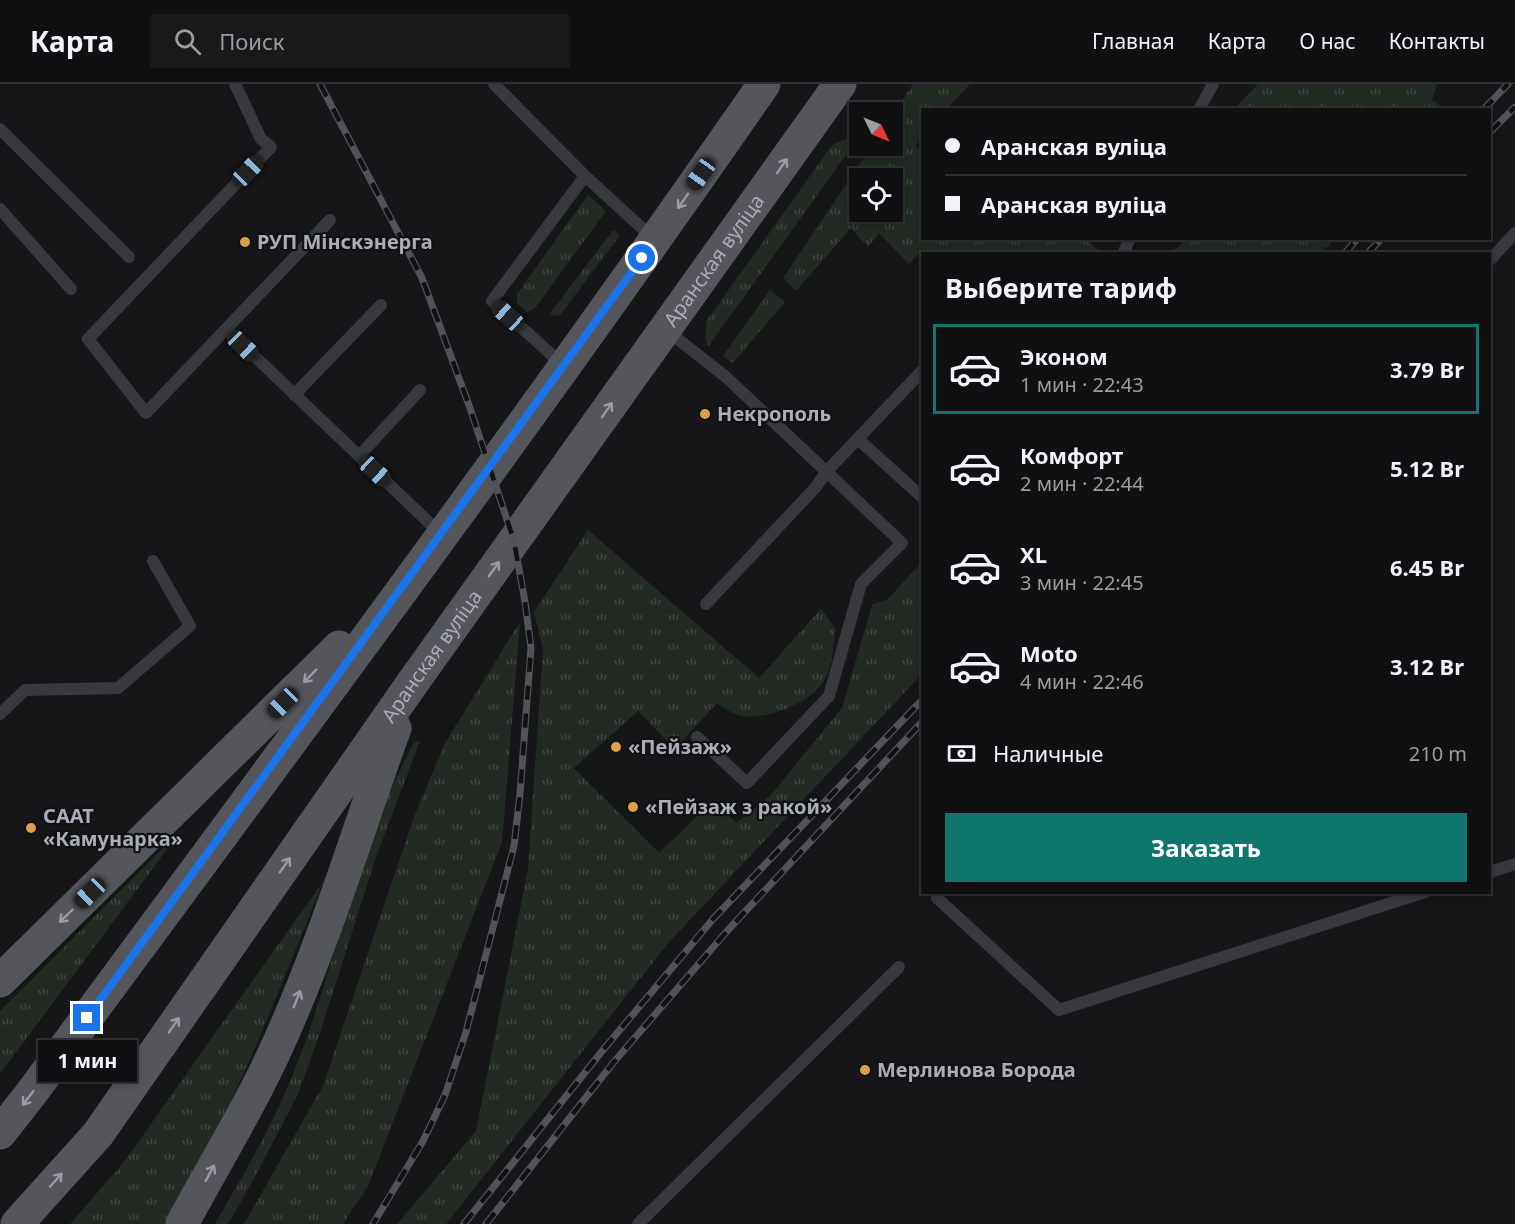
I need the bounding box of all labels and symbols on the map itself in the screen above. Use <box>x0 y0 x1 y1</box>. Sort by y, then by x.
north arrow <box>849 102 903 156</box>
car <box>229 152 267 190</box>
car <box>683 154 719 194</box>
one-way arrow <box>776 158 788 174</box>
street label: Аранская вуліца <box>657 188 770 332</box>
one-way arrow <box>677 192 689 209</box>
place label: РУП Мінскэнерга <box>257 228 433 255</box>
marker: РУП Мінскэнерга <box>238 235 252 249</box>
route start <box>628 244 655 271</box>
car <box>489 297 527 335</box>
car <box>224 327 262 365</box>
place label: Некрополь <box>717 400 831 427</box>
one-way arrow <box>601 402 613 418</box>
marker: Некрополь <box>698 407 712 421</box>
car <box>356 452 394 490</box>
one-way arrow <box>488 561 501 577</box>
street label: Аранская вуліца <box>375 584 488 728</box>
one-way arrow <box>302 669 317 684</box>
car <box>264 684 302 722</box>
place label: «Пейзаж» <box>628 733 732 760</box>
marker: «Пейзаж» <box>609 740 623 754</box>
place label: «Пейзаж з ракой» <box>645 793 832 820</box>
marker: «Пейзаж з ракой» <box>626 800 640 814</box>
place label: СААТ «Камунарка» <box>43 802 183 852</box>
marker: СААТ «Камунарка» <box>24 821 38 835</box>
one-way arrow <box>279 858 291 874</box>
car <box>71 874 109 912</box>
one-way arrow <box>58 909 73 924</box>
one-way arrow <box>292 990 303 1008</box>
route end <box>73 1004 100 1031</box>
one-way arrow <box>168 1017 180 1034</box>
callout: 1 мин <box>38 1039 136 1081</box>
place label: Мерлинова Борода <box>877 1056 1076 1083</box>
marker: Мерлинова Борода <box>858 1063 872 1077</box>
one-way arrow <box>22 1089 35 1105</box>
one-way arrow <box>204 1165 216 1182</box>
one-way arrow <box>49 1173 63 1188</box>

